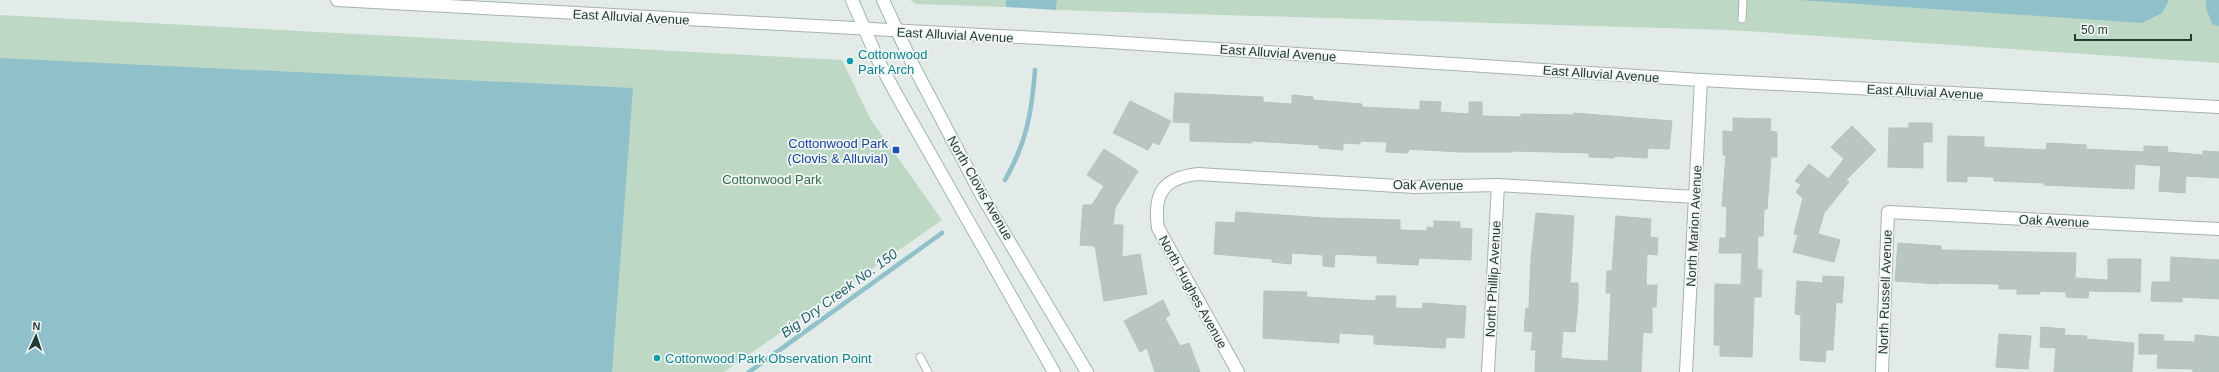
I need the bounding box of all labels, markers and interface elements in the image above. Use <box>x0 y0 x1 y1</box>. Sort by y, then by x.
street label: East Alluvial Avenue <box>572 6 690 28</box>
scale bar <box>2075 16 2191 42</box>
text: 50 m <box>2081 23 2108 37</box>
street label: East Alluvial Avenue <box>896 24 1014 46</box>
street label: East Alluvial Avenue <box>1219 41 1337 65</box>
place label: Cottonwood Park Arch <box>858 47 927 77</box>
marker: Cottonwood Park Arch <box>845 56 855 66</box>
street label: East Alluvial Avenue <box>1542 62 1660 86</box>
street label: East Alluvial Avenue <box>1866 81 1984 103</box>
street label: North Clovis Avenue <box>944 133 1016 243</box>
place label: Cottonwood Park (Clovis & Alluvial) <box>788 136 888 166</box>
marker: Cottonwood Park (Clovis & Alluvial) <box>891 145 901 155</box>
street label: North Marion Avenue <box>1683 165 1705 287</box>
park label: Cottonwood Park <box>722 172 822 187</box>
street label: Oak Avenue <box>1393 177 1463 193</box>
street label: Oak Avenue <box>2018 212 2090 230</box>
street label: North Phillip Avenue <box>1482 220 1504 338</box>
street label: North Russell Avenue <box>1875 229 1895 355</box>
street label: North Hughes Avenue <box>1156 233 1230 351</box>
water label: Big Dry Creek No. 150 <box>778 245 901 341</box>
north arrow <box>16 316 56 356</box>
text: N <box>32 320 41 332</box>
place label: Cottonwood Park Observation Point <box>665 351 872 366</box>
marker: Cottonwood Park Observation Point <box>652 353 662 363</box>

